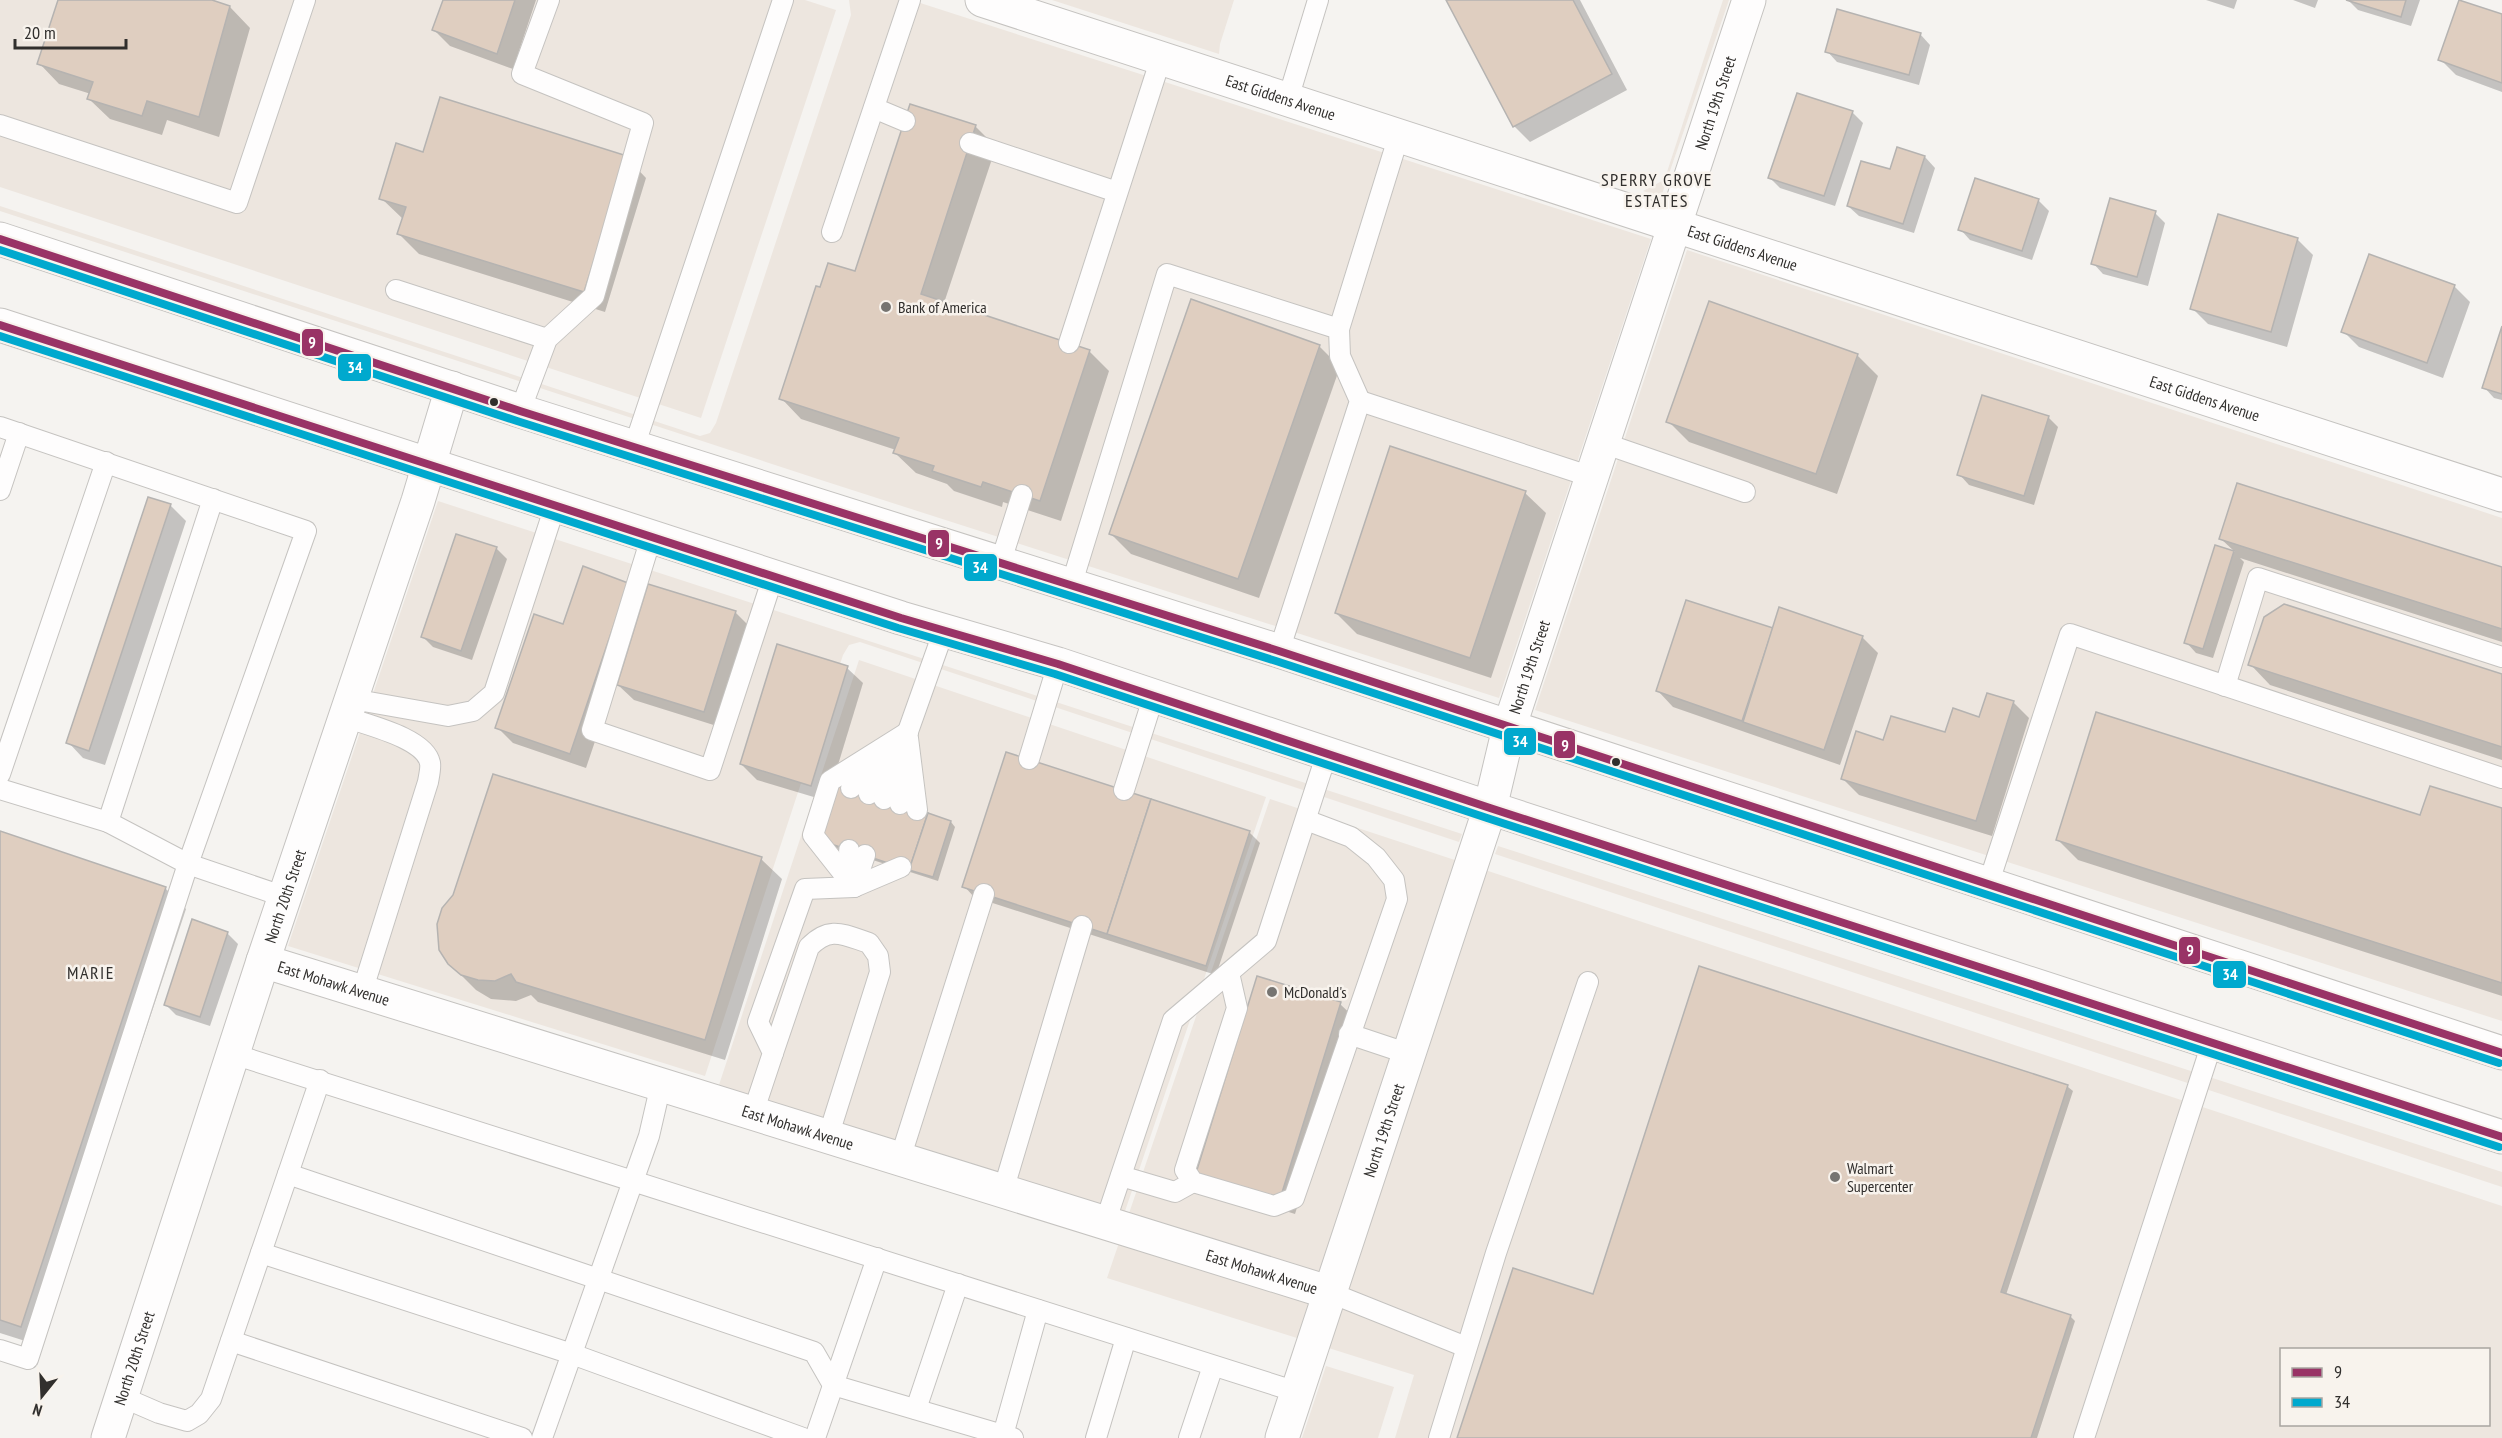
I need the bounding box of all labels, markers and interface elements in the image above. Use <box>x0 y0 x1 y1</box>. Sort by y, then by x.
scale bar <box>15 12 126 50</box>
text: 20 m <box>24 21 56 44</box>
street label: North 19th Street <box>1690 53 1740 152</box>
street label: East Giddens Avenue <box>1223 70 1338 124</box>
district label: SPERRY GROVE ESTATES <box>1601 168 1713 212</box>
street label: East Giddens Avenue <box>1685 221 1800 275</box>
place label: Bank of America <box>898 297 987 317</box>
marker: Bank of America <box>879 300 893 314</box>
line badge: 9 <box>301 328 324 357</box>
text: 9 <box>308 332 316 352</box>
line badge: 34 <box>337 353 372 382</box>
text: 34 <box>347 357 363 377</box>
street label: East Giddens Avenue <box>2147 371 2262 425</box>
unlabelled marker <box>488 396 500 408</box>
line badge: 9 <box>927 529 950 558</box>
text: 9 <box>935 533 943 553</box>
line badge: 34 <box>963 553 998 582</box>
text: 34 <box>972 557 988 577</box>
street label: North 19th Street <box>1504 617 1554 716</box>
line badge: 34 <box>1503 727 1537 756</box>
line badge: 9 <box>1553 730 1576 759</box>
text: 34 <box>1512 731 1528 751</box>
text: 9 <box>1561 735 1569 755</box>
unlabelled marker <box>1610 756 1622 768</box>
street label: North 20th Street <box>260 846 310 946</box>
line badge: 9 <box>2178 936 2201 965</box>
text: 9 <box>2186 940 2194 960</box>
street label: East Mohawk Avenue <box>275 956 392 1010</box>
line badge: 34 <box>2212 960 2247 989</box>
district label: MARIE <box>67 961 115 984</box>
text: 34 <box>2222 964 2238 984</box>
place label: McDonald's <box>1284 982 1347 1002</box>
marker: McDonald's <box>1265 985 1279 999</box>
street label: North 19th Street <box>1359 1080 1409 1180</box>
street label: East Mohawk Avenue <box>739 1100 856 1154</box>
place label: Walmart Supercenter <box>1847 1158 1914 1196</box>
marker: Walmart Supercenter <box>1828 1170 1842 1184</box>
street label: East Mohawk Avenue <box>1204 1245 1320 1298</box>
street label: North 20th Street <box>109 1308 159 1408</box>
legend <box>2280 1348 2490 1426</box>
text: 9 <box>2334 1360 2342 1383</box>
north arrow <box>12 1366 72 1426</box>
text: 34 <box>2334 1390 2350 1413</box>
text: N <box>30 1399 45 1421</box>

